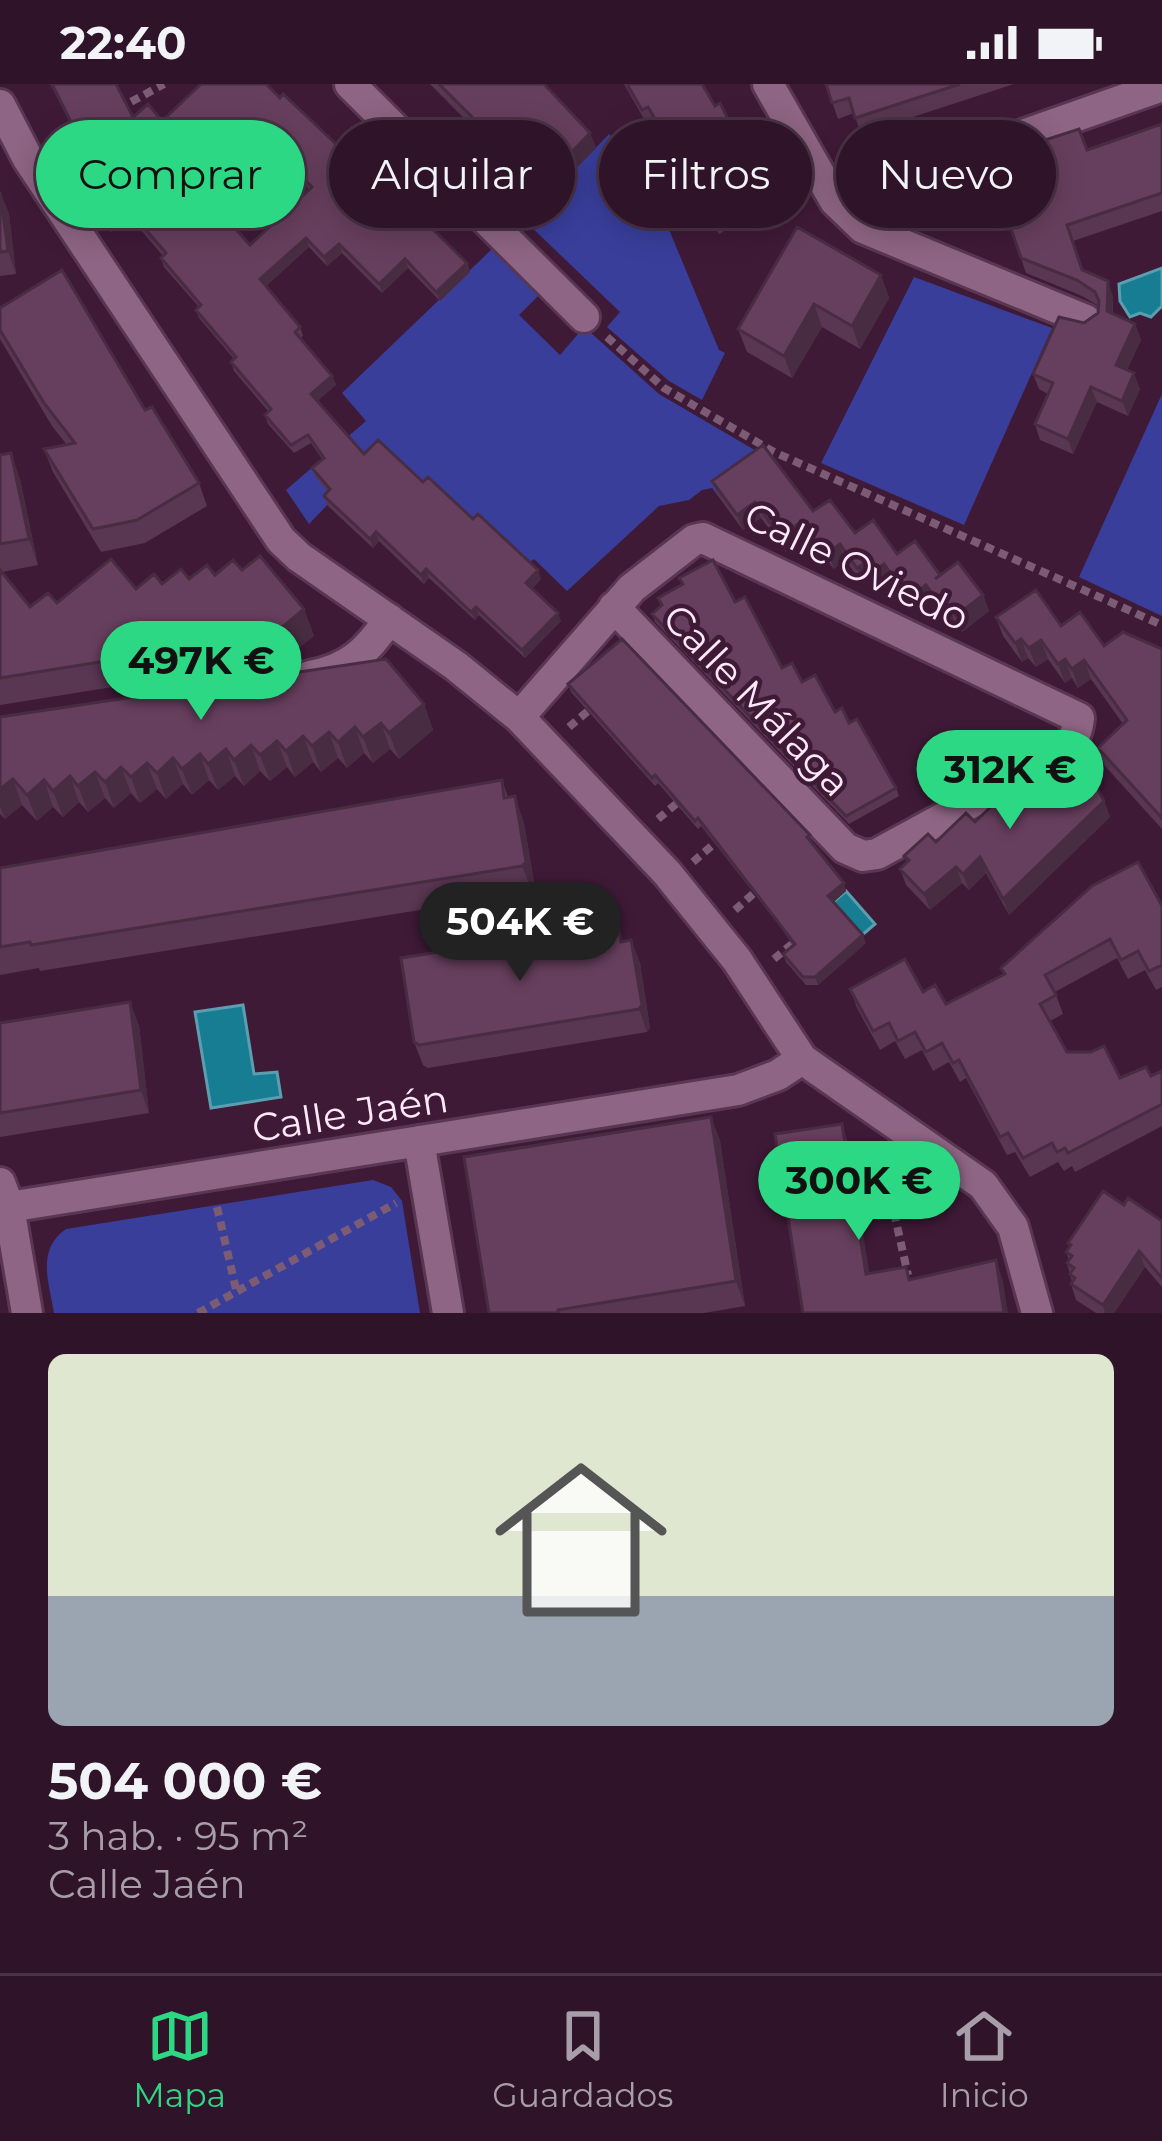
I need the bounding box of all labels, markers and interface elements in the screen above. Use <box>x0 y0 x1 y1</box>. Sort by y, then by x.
text: 22:40 <box>60 15 186 70</box>
chip: Comprar <box>36 120 305 228</box>
chip: Alquilar <box>329 120 575 228</box>
chip: Filtros <box>599 120 812 228</box>
chip: Nuevo <box>836 120 1056 228</box>
street label: Calle Oviedo <box>737 491 977 641</box>
street label: Calle Málaga <box>653 594 861 806</box>
pin: 497K € <box>103 621 299 723</box>
text: 497K € <box>127 636 275 684</box>
pin: 312K € <box>912 730 1108 832</box>
text: 312K € <box>944 745 1076 793</box>
pin: 504K € <box>422 882 618 984</box>
text: 504K € <box>446 897 594 945</box>
street label: Calle Jaén <box>249 1074 451 1152</box>
pin: 300K € <box>761 1141 957 1243</box>
text: 300K € <box>785 1156 933 1204</box>
icon: home <box>473 1432 689 1648</box>
text: 504 000 € <box>48 1750 322 1812</box>
text: 3 hab. · 95 m² <box>48 1812 308 1860</box>
text: Calle Jaén <box>48 1860 246 1908</box>
tab: Mapa <box>133 2003 226 2115</box>
tab: Guardados <box>492 2003 673 2115</box>
tab: Inicio <box>940 2003 1029 2115</box>

